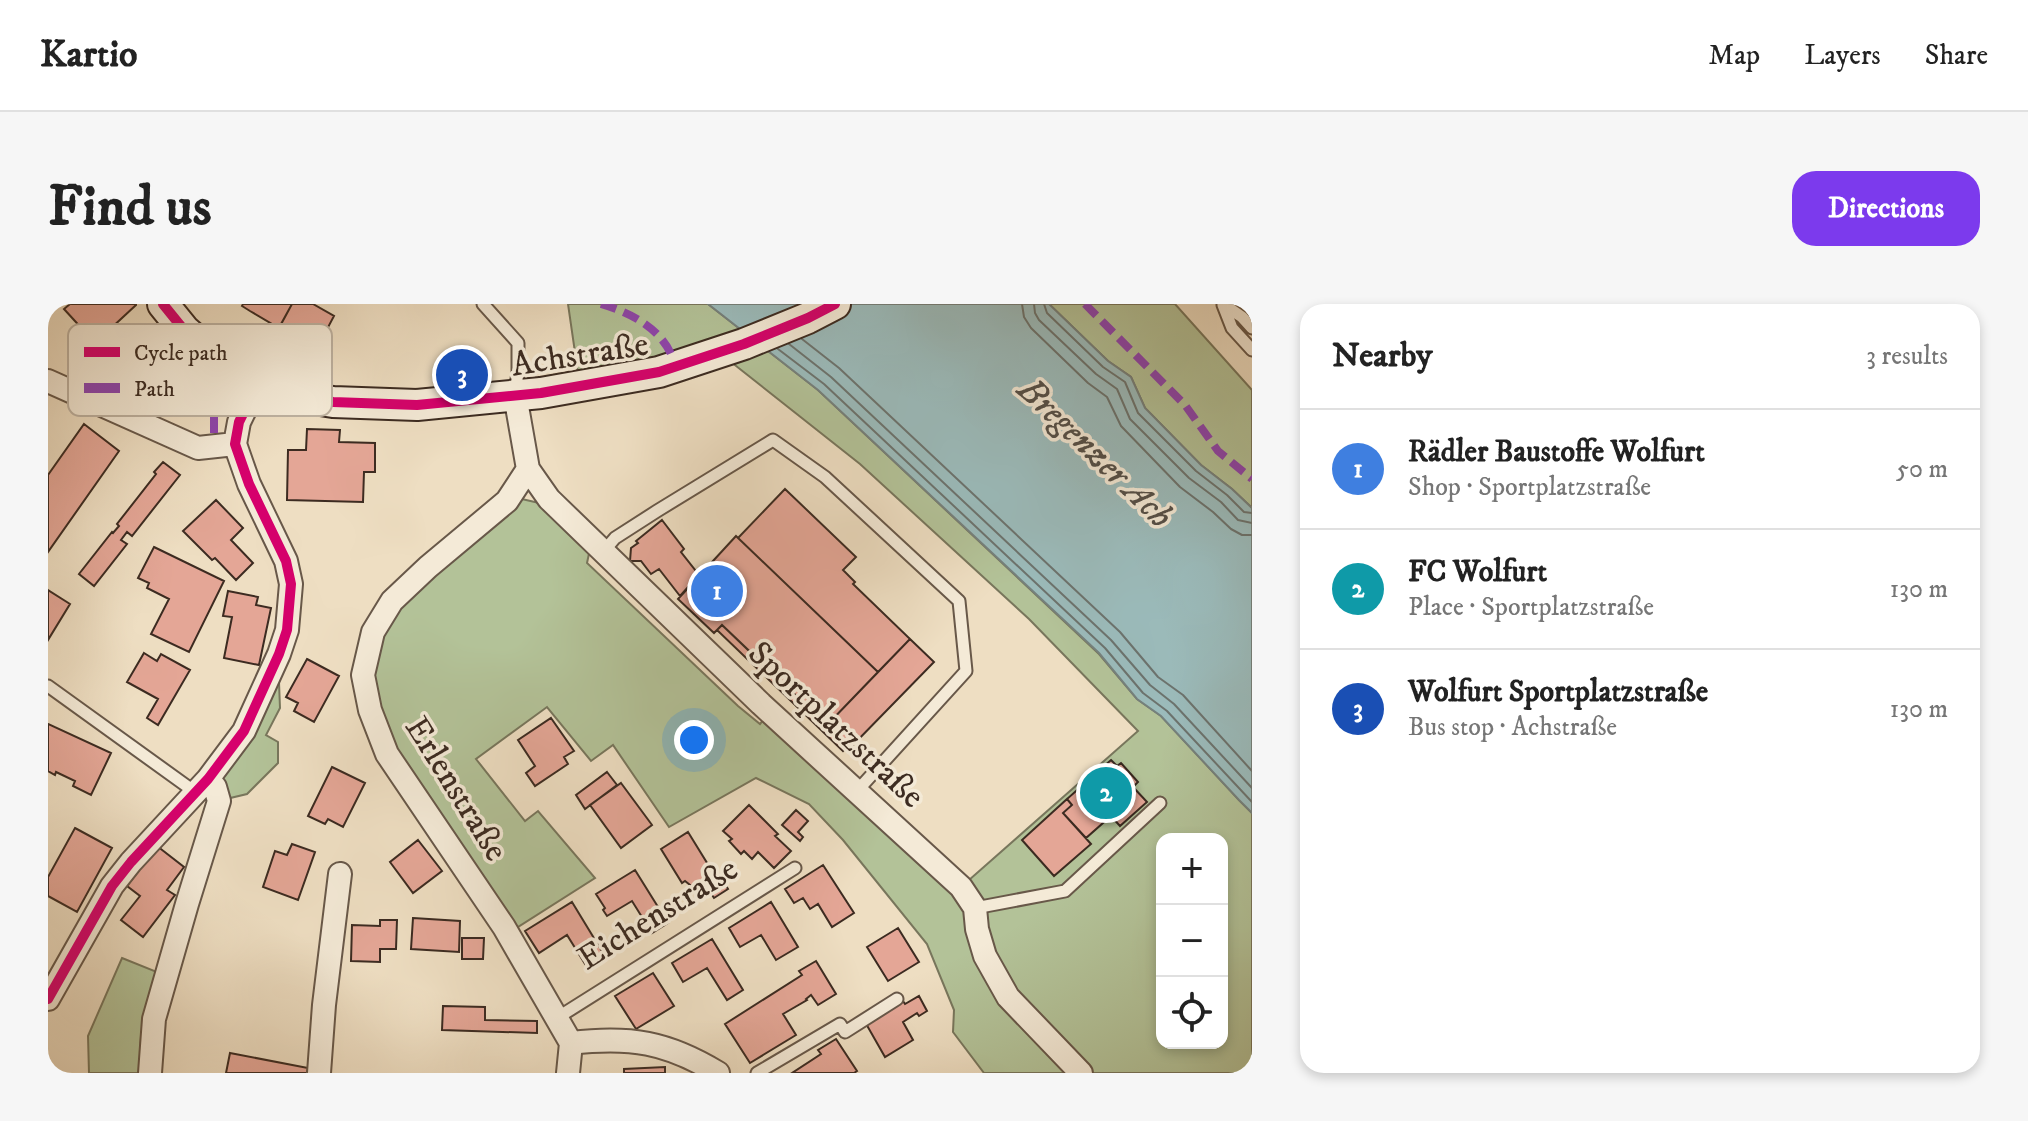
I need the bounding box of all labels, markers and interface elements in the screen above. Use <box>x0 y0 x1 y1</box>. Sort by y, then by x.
text: Kartio <box>40 31 137 79</box>
text: Map <box>1709 38 1760 73</box>
text: Layers <box>1804 38 1881 73</box>
text: Share <box>1925 38 1988 73</box>
button: Directions <box>1792 171 1980 246</box>
text: Find us <box>48 173 212 243</box>
street label: Achstraße <box>509 323 651 387</box>
legend <box>68 324 332 416</box>
text: Nearby <box>1332 335 1433 377</box>
text: Cycle path <box>134 340 228 367</box>
text: 3 results <box>1866 340 1948 373</box>
pin: 3 <box>436 345 488 405</box>
water label: Bregenzer Ach <box>1006 366 1182 538</box>
text: Path <box>134 376 175 403</box>
text: Rädler Baustoffe Wolfurt <box>1408 434 1705 471</box>
text: 1 <box>1353 453 1363 486</box>
text: 50 m <box>1896 453 1948 486</box>
text: Shop · Sportplatzstraße <box>1408 471 1651 504</box>
text: FC Wolfurt <box>1408 554 1547 591</box>
pin: 1 <box>691 561 743 621</box>
text: 2 <box>1352 573 1364 606</box>
text: 130 m <box>1890 573 1948 606</box>
text: Place · Sportplatzstraße <box>1408 591 1654 624</box>
street label: Sportplatzstraße <box>739 633 933 817</box>
text: Wolfurt Sportplatzstraße <box>1408 674 1708 711</box>
text: 3 <box>1353 693 1363 726</box>
text: 130 m <box>1890 693 1948 726</box>
street label: Erlenstraße <box>395 709 517 869</box>
text: Bus stop · Achstraße <box>1408 711 1617 744</box>
your location <box>674 720 714 760</box>
pin: 2 <box>1080 763 1132 823</box>
map controls <box>1156 833 1228 1049</box>
button: + <box>1156 833 1228 905</box>
street label: Eichenstraße <box>570 848 746 980</box>
button: − <box>1156 905 1228 977</box>
button: locate <box>1156 977 1228 1049</box>

